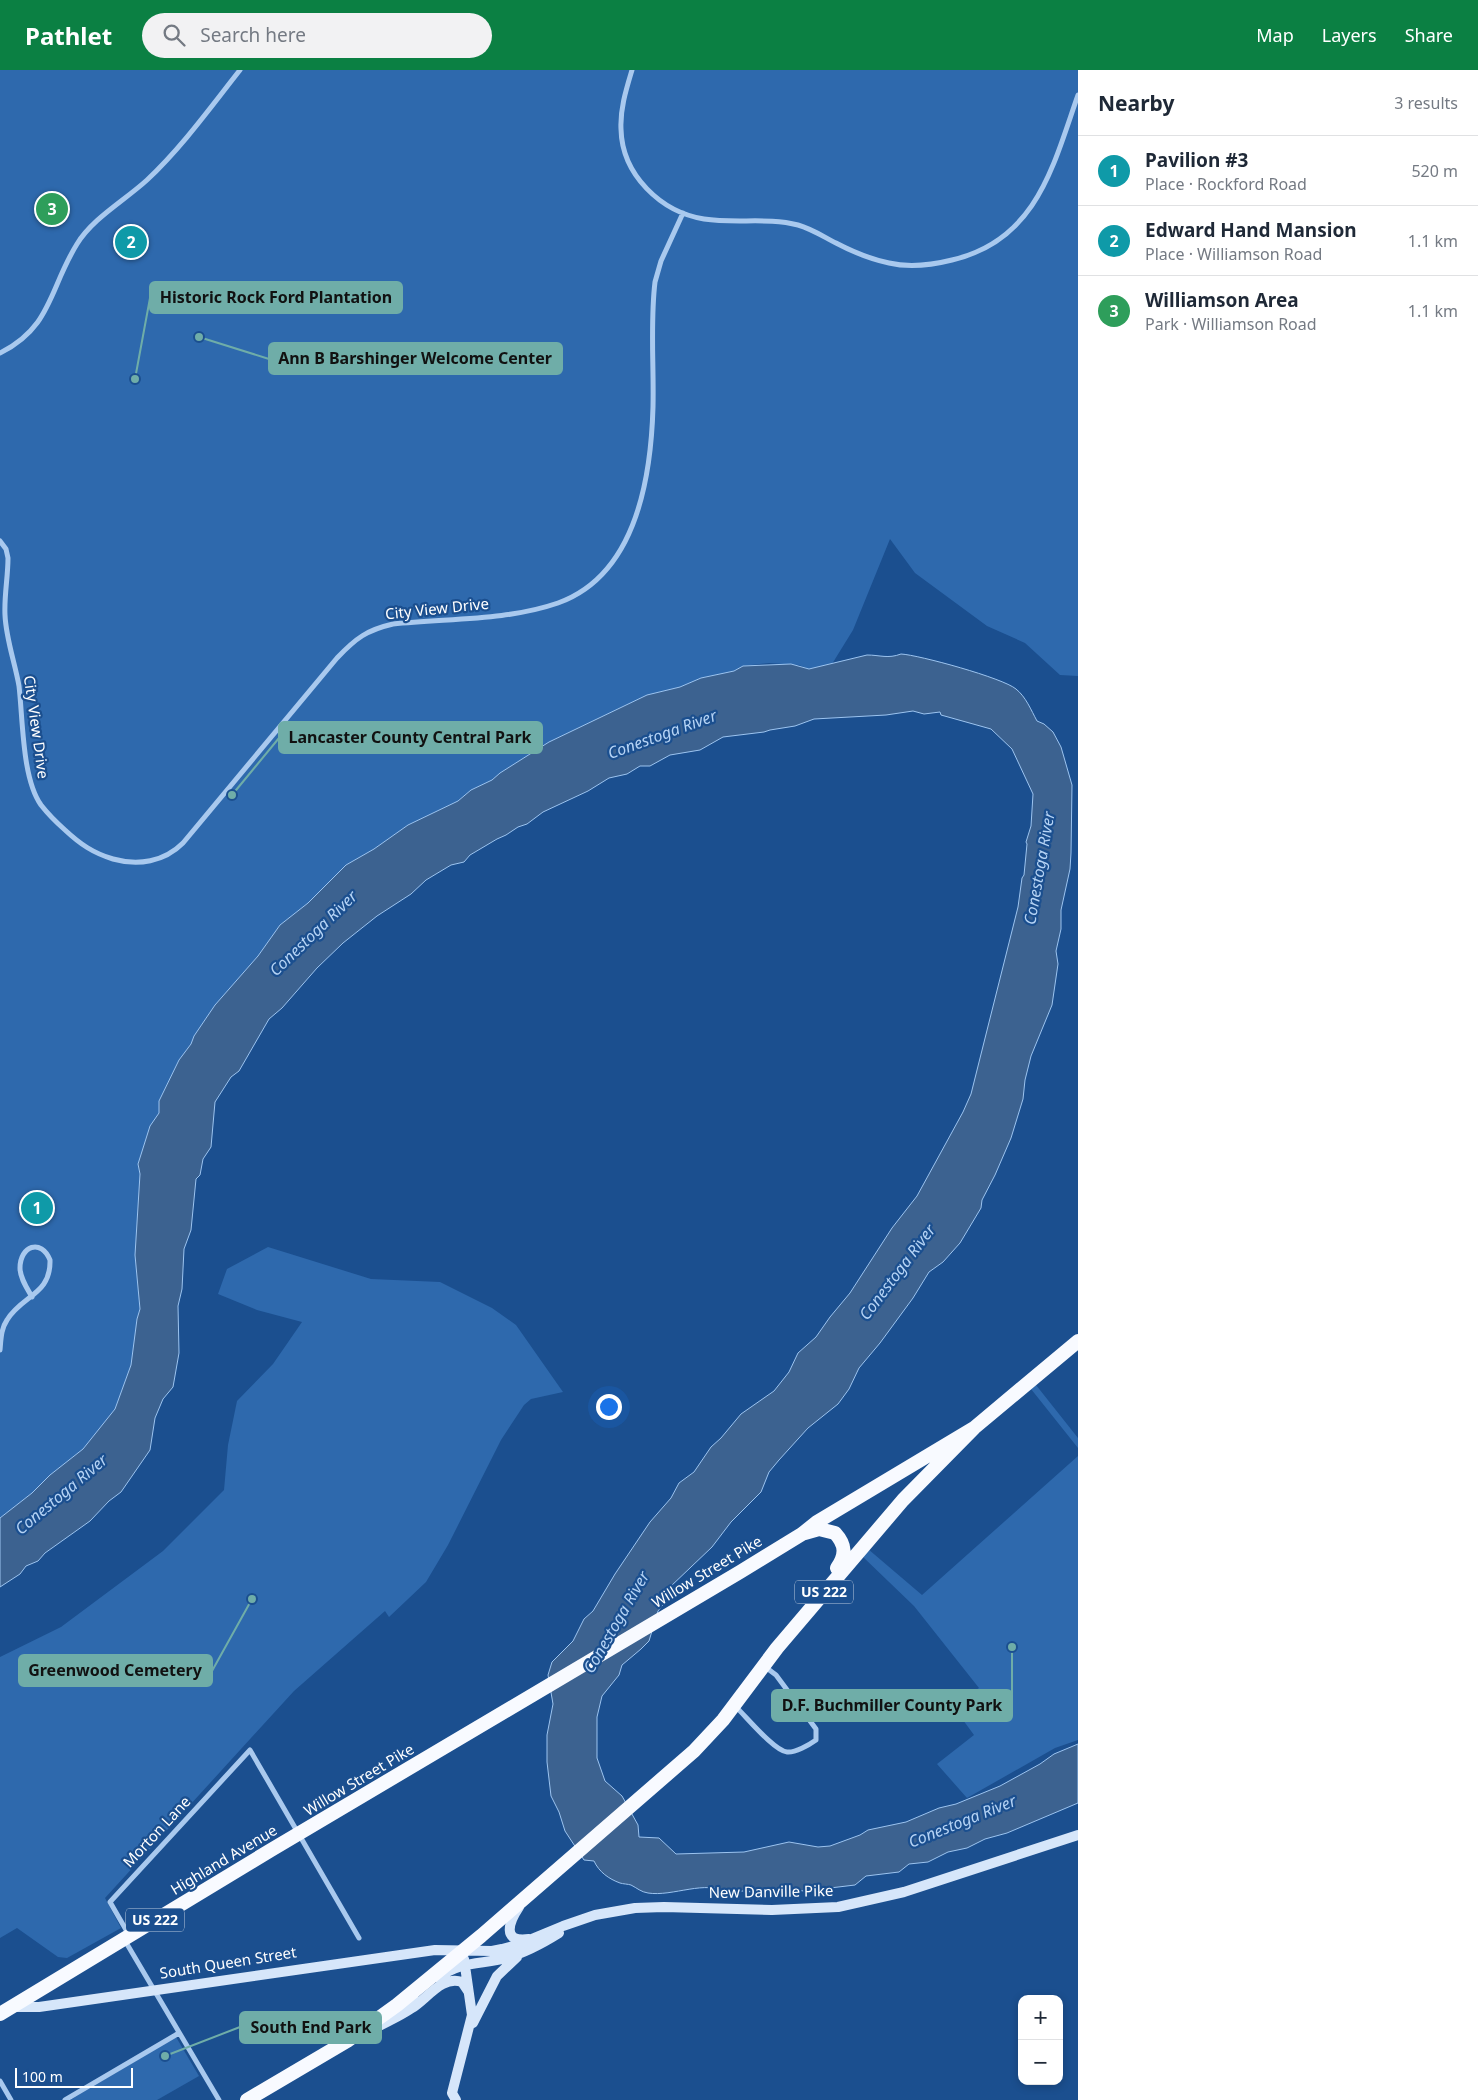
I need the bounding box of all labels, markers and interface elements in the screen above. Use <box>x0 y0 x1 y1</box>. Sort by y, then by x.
search box <box>142 13 492 58</box>
text: Pathlet <box>25 19 112 52</box>
icon: search <box>160 21 188 49</box>
text: Search here <box>200 22 306 48</box>
text: Map <box>1256 23 1294 47</box>
text: Layers <box>1322 23 1377 47</box>
text: Share <box>1405 23 1453 47</box>
text: Nearby <box>1098 89 1174 117</box>
text: 3 results <box>1394 92 1458 114</box>
text: Pavilion #3 <box>1145 147 1248 173</box>
text: 1 <box>1109 160 1119 182</box>
text: 520 m <box>1411 160 1458 182</box>
text: Place · Rockford Road <box>1145 173 1307 195</box>
pin: 3 <box>36 190 68 228</box>
text: Edward Hand Mansion <box>1145 217 1357 243</box>
pin: 2 <box>115 223 147 261</box>
text: 2 <box>1109 230 1119 252</box>
text: 1.1 km <box>1408 230 1458 252</box>
text: Place · Williamson Road <box>1145 243 1322 265</box>
callout: Historic Rock Ford Plantation <box>150 282 402 313</box>
text: Historic Rock Ford Plantation <box>160 286 392 308</box>
text: Williamson Area <box>1145 287 1299 313</box>
text: 3 <box>1109 300 1119 322</box>
text: 1.1 km <box>1408 300 1458 322</box>
text: Park · Williamson Road <box>1145 313 1317 335</box>
callout: Ann B Barshinger Welcome Center <box>269 343 562 374</box>
text: Ann B Barshinger Welcome Center <box>278 347 552 369</box>
street label: City View Drive <box>384 593 490 623</box>
street label: City View Drive <box>20 674 54 780</box>
water label: Conestoga River <box>604 704 720 764</box>
callout: Lancaster County Central Park <box>279 722 542 753</box>
text: Lancaster County Central Park <box>288 726 532 748</box>
water label: Conestoga River <box>1018 809 1060 926</box>
water label: Conestoga River <box>264 885 362 981</box>
pin: 1 <box>21 1189 53 1227</box>
water label: Conestoga River <box>854 1219 941 1324</box>
your location <box>596 1394 622 1420</box>
water label: Conestoga River <box>10 1448 112 1539</box>
street label: Willow Street Pike <box>648 1530 765 1612</box>
water label: Conestoga River <box>578 1566 654 1677</box>
road number: US 222 <box>795 1580 853 1604</box>
callout: Greenwood Cemetery <box>19 1655 212 1686</box>
text: Greenwood Cemetery <box>28 1659 203 1681</box>
callout: D.F. Buchmiller County Park <box>772 1690 1012 1721</box>
text: D.F. Buchmiller County Park <box>782 1694 1002 1716</box>
street label: Willow Street Pike <box>300 1738 417 1820</box>
water label: Conestoga River <box>905 1789 1020 1853</box>
street label: Morton Lane <box>118 1791 194 1871</box>
street label: Highland Avenue <box>167 1819 280 1899</box>
street label: New Danville Pike <box>708 1880 834 1902</box>
road number: US 222 <box>126 1908 184 1932</box>
street label: South Queen Street <box>158 1941 298 1983</box>
map controls <box>1018 1995 1063 2085</box>
button: + <box>1018 1995 1063 2040</box>
callout: South End Park <box>240 2012 381 2043</box>
text: South End Park <box>251 2016 372 2038</box>
button: − <box>1018 2040 1063 2085</box>
scale bar <box>15 2065 132 2088</box>
text: 100 m <box>22 2067 63 2086</box>

